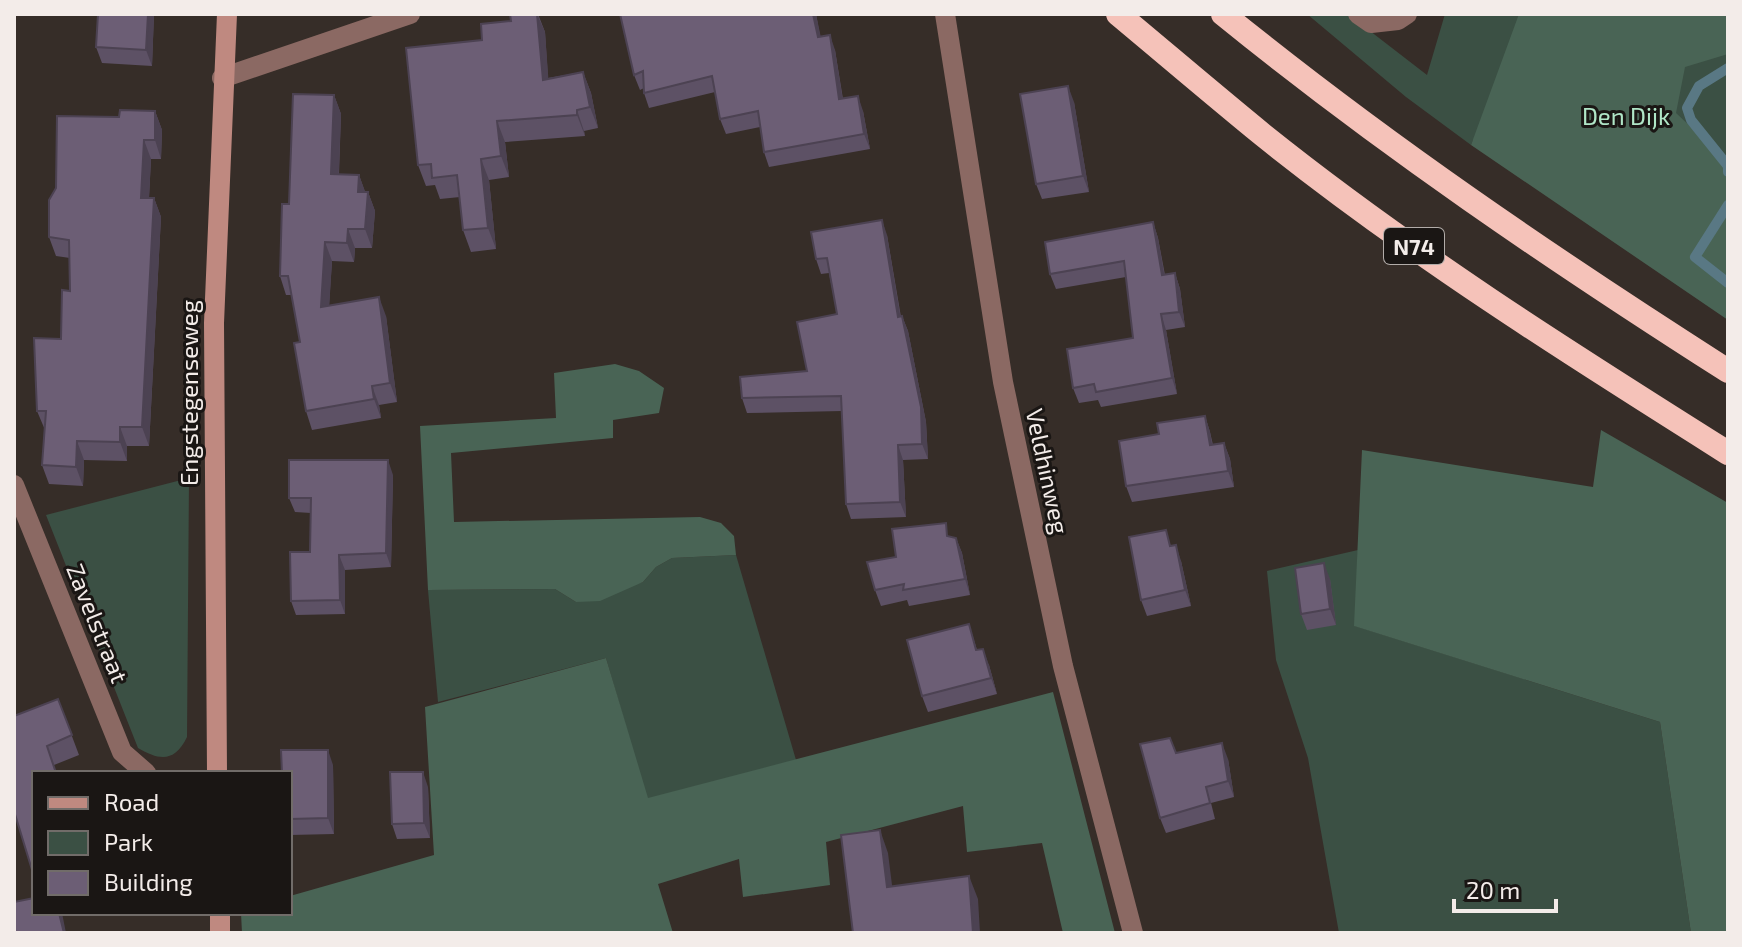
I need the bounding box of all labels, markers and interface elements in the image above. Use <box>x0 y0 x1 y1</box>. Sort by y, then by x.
park label: Den Dijk <box>1582 101 1670 130</box>
road number: N74 <box>1384 228 1444 264</box>
street label: Engstegenseweg <box>174 300 203 486</box>
street label: Veldhinweg <box>1021 406 1075 536</box>
street label: Zavelstraat <box>61 559 135 687</box>
legend <box>32 771 292 915</box>
text: Road <box>104 787 159 816</box>
text: Park <box>104 827 153 856</box>
scale bar <box>1454 863 1556 913</box>
text: Building <box>104 867 193 896</box>
text: 20 m <box>1466 875 1520 904</box>

